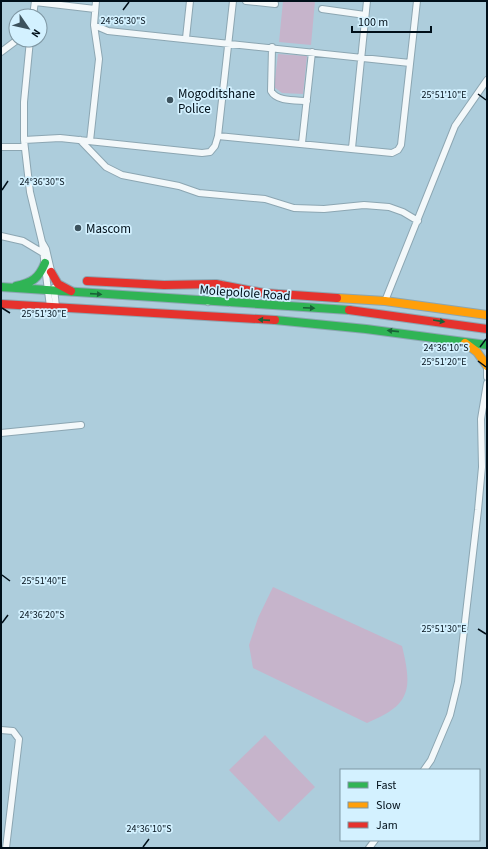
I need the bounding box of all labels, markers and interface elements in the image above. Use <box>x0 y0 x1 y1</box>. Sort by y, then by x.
north arrow <box>8 8 48 48</box>
scale bar <box>352 8 431 34</box>
text: 24°36'30"S <box>100 14 146 28</box>
text: 100 m <box>358 14 388 31</box>
text: N <box>28 26 44 41</box>
place label: Mogoditshane Police <box>178 85 255 118</box>
text: 25°51'10"E <box>421 88 467 102</box>
marker: Mogoditshane Police <box>165 95 175 105</box>
text: 24°36'30"S <box>19 175 65 189</box>
place label: Mascom <box>86 220 131 238</box>
marker: Mascom <box>73 223 83 233</box>
street label: Molepolole Road <box>199 281 291 305</box>
one-way arrow <box>90 291 102 298</box>
one-way arrow <box>303 305 316 311</box>
text: 25°51'30"E <box>21 307 67 321</box>
one-way arrow <box>258 317 270 324</box>
one-way arrow <box>432 318 445 324</box>
one-way arrow <box>387 327 399 334</box>
text: 24°36'10"S <box>423 341 469 355</box>
text: 25°51'20"E <box>421 355 467 369</box>
text: 25°51'40"E <box>21 574 67 588</box>
text: 24°36'20"S <box>19 608 65 622</box>
text: 25°51'30"E <box>421 622 467 636</box>
legend <box>340 769 480 841</box>
text: Fast <box>376 777 396 794</box>
text: Slow <box>376 797 401 814</box>
text: Jam <box>376 817 398 834</box>
text: 24°36'10"S <box>126 822 172 836</box>

